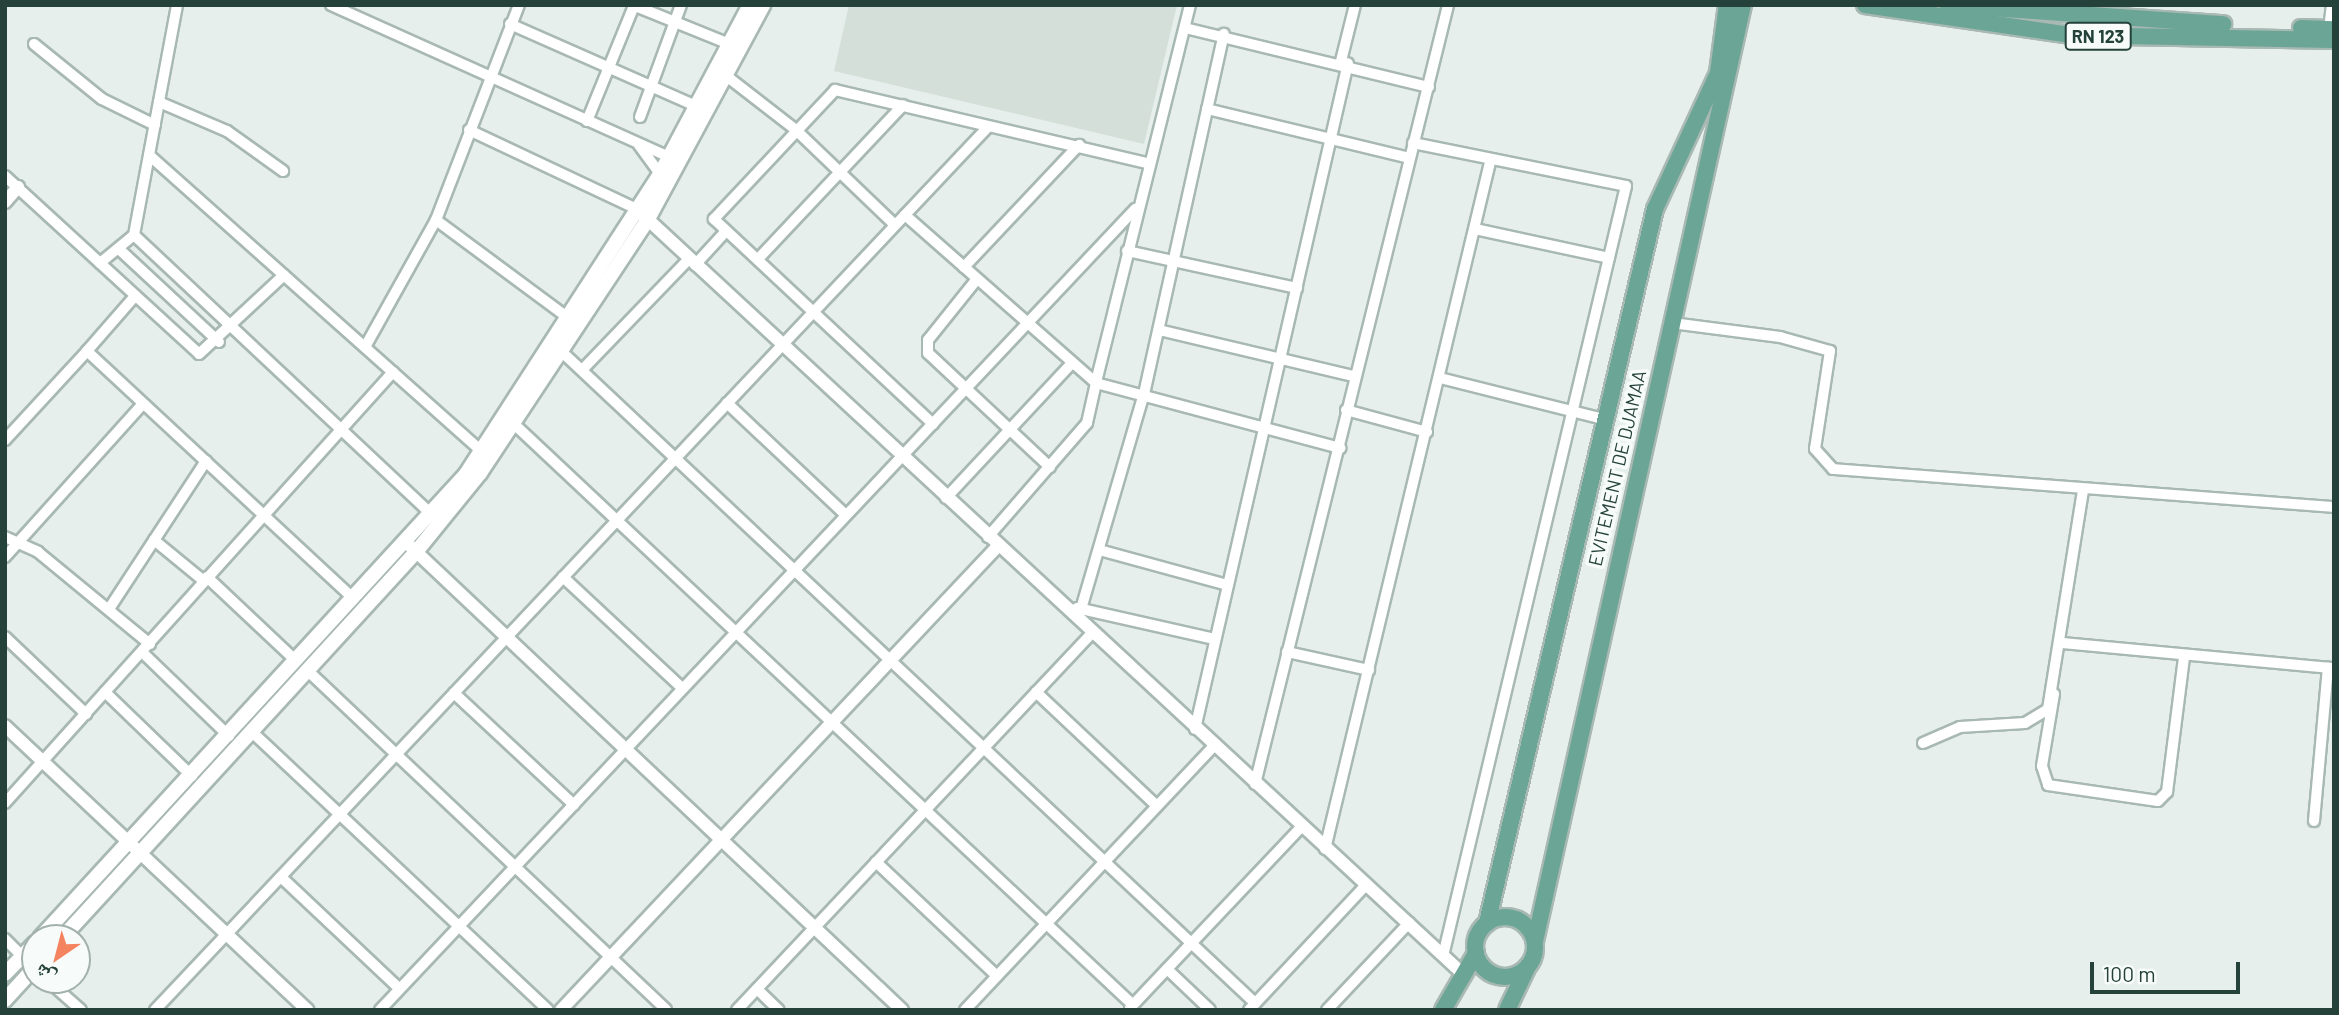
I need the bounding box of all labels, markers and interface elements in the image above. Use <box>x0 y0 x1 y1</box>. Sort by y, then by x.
road number: RN 123 <box>2063 22 2133 51</box>
street label: EVITEMENT DE DJAMAA <box>1583 368 1651 568</box>
north arrow <box>21 924 91 994</box>
scale bar <box>2094 948 2244 992</box>
text: ش <box>30 960 60 990</box>
text: 100 m <box>2103 961 2156 986</box>

